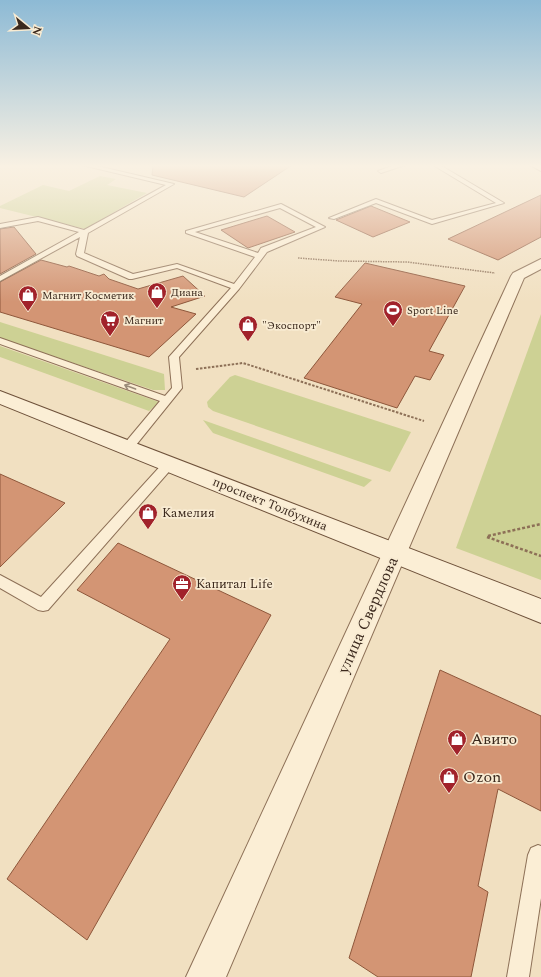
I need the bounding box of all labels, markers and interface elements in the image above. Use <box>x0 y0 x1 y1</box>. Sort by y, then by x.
north arrow <box>8 8 48 48</box>
text: N <box>28 24 47 38</box>
shop icon: Диана <box>146 281 168 309</box>
shop icon: Магнит Косметик <box>17 284 39 312</box>
place label: Диана <box>171 284 203 301</box>
place label: Магнит Косметик <box>42 287 134 304</box>
sports icon: Sport Line <box>382 299 404 327</box>
place label: Sport Line <box>407 302 458 319</box>
supermarket icon: Магнит <box>99 309 121 337</box>
place label: Магнит <box>124 312 164 329</box>
shop icon: "Экоспорт" <box>237 314 259 342</box>
place label: "Экоспорт" <box>262 317 321 334</box>
one-way arrow <box>124 383 137 390</box>
street label: проспект Толбухина <box>209 472 331 536</box>
shop icon: Камелия <box>137 502 159 530</box>
place label: Камелия <box>162 503 215 523</box>
street label: улица Свердлова <box>331 553 405 678</box>
office icon: Капитал Life <box>171 573 193 601</box>
place label: Капитал Life <box>196 574 273 594</box>
place label: Авито <box>471 727 517 751</box>
shop icon: Авито <box>446 728 468 756</box>
place label: Ozon <box>463 765 501 789</box>
shop icon: Ozon <box>438 766 460 794</box>

